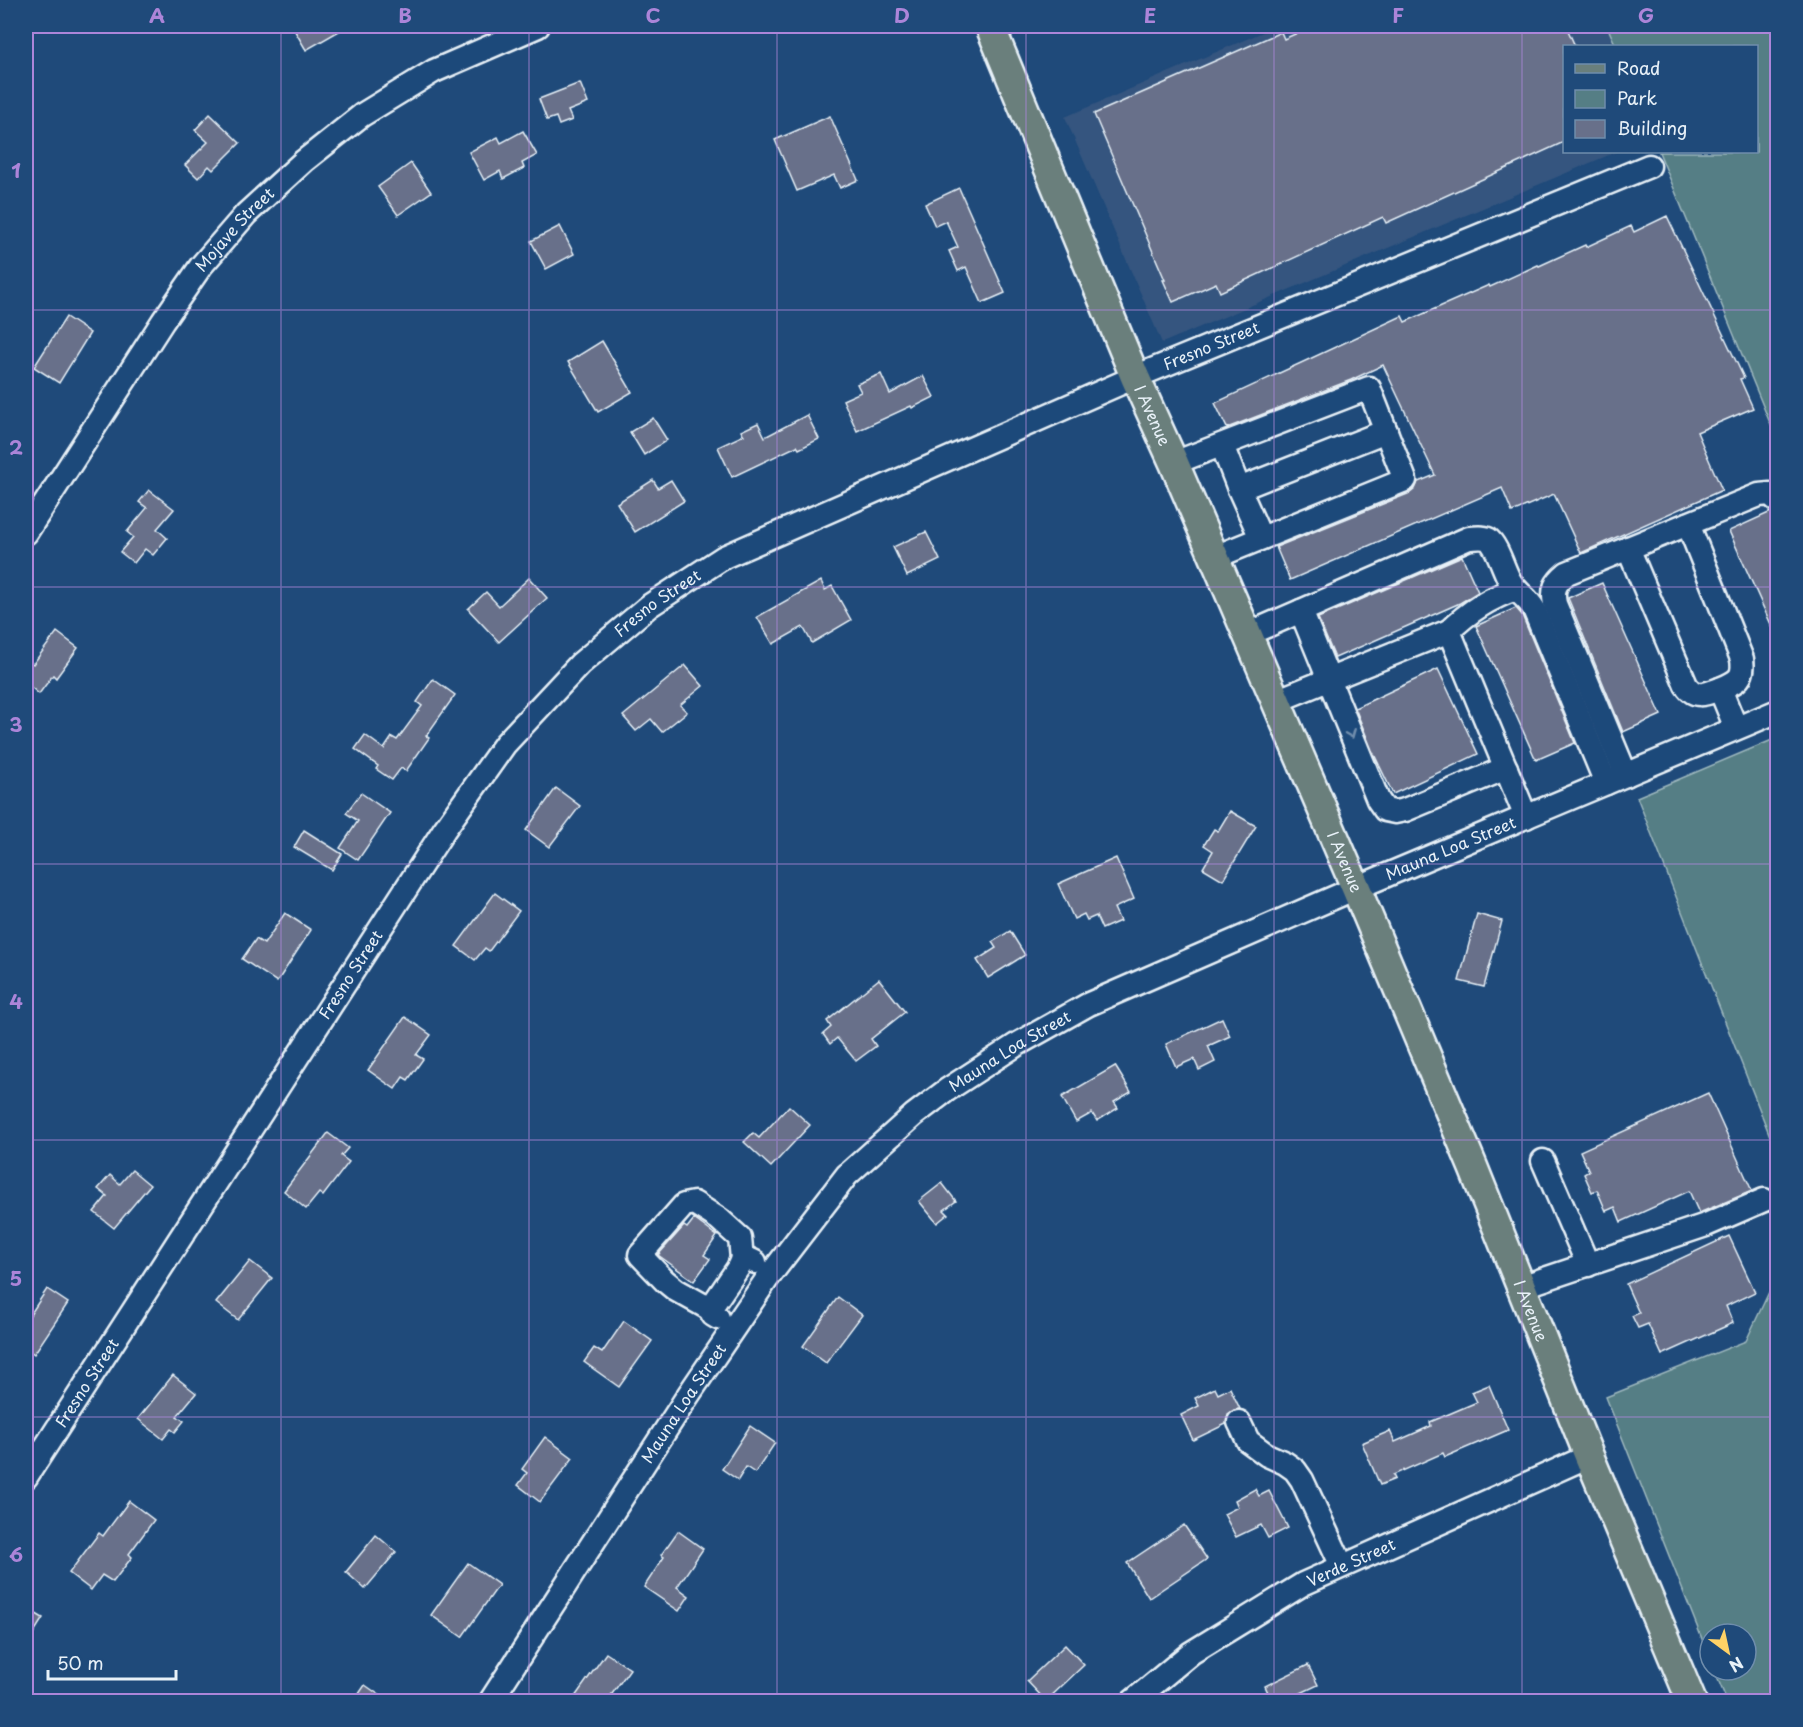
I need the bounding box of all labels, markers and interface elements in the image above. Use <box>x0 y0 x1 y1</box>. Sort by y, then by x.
text: A <box>149 0 165 30</box>
text: B <box>398 0 412 30</box>
text: C <box>645 0 661 30</box>
text: D <box>894 0 910 30</box>
text: E <box>1144 0 1156 30</box>
text: F <box>1392 0 1404 30</box>
text: G <box>1638 0 1654 30</box>
legend <box>1563 45 1758 153</box>
text: Road <box>1617 54 1661 81</box>
text: Park <box>1617 84 1657 111</box>
text: Building <box>1617 114 1687 141</box>
text: 1 <box>11 155 21 185</box>
street label: Mojave Street <box>189 181 279 276</box>
street label: Fresno Street <box>1159 314 1262 375</box>
street label: I Avenue <box>1129 381 1178 450</box>
text: 2 <box>9 432 23 462</box>
street label: Fresno Street <box>608 563 705 642</box>
text: 3 <box>9 709 23 739</box>
one-way arrow <box>1344 728 1356 739</box>
street label: Mauna Loa Street <box>1381 809 1519 885</box>
street label: I Avenue <box>1322 827 1370 896</box>
street label: Fresno Street <box>312 925 387 1024</box>
text: 4 <box>9 986 23 1016</box>
street label: Mauna Loa Street <box>943 1004 1075 1097</box>
text: 5 <box>10 1263 22 1293</box>
street label: I Avenue <box>1508 1276 1555 1345</box>
street label: Fresno Street <box>48 1333 124 1432</box>
street label: Mauna Loa Street <box>635 1338 731 1467</box>
street label: Verde Street <box>1303 1531 1399 1592</box>
text: 6 <box>9 1539 23 1569</box>
north arrow <box>1698 1622 1758 1682</box>
scale bar <box>48 1643 176 1681</box>
text: 50 m <box>57 1649 104 1676</box>
text: N <box>1725 1652 1749 1679</box>

